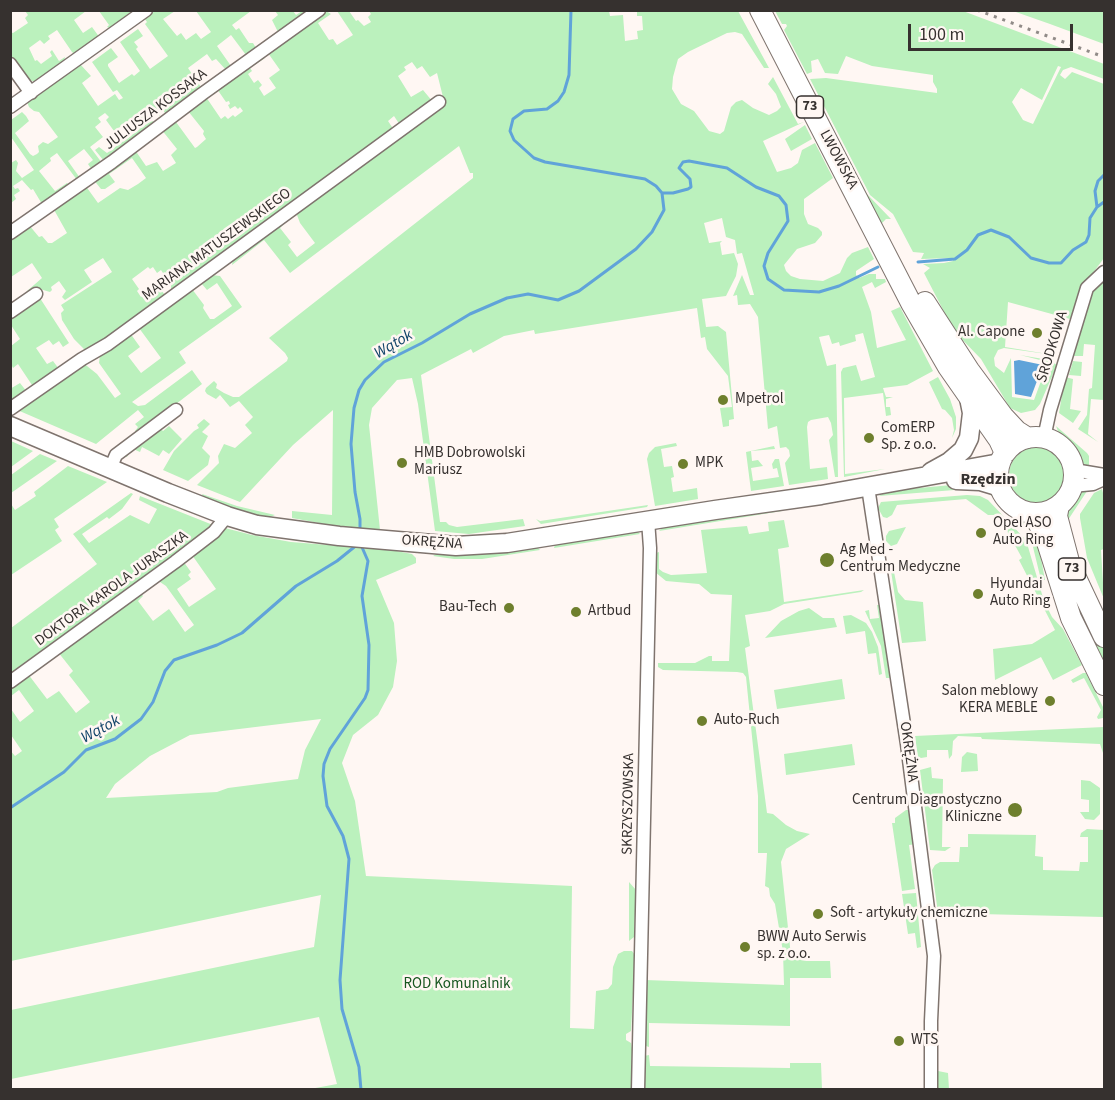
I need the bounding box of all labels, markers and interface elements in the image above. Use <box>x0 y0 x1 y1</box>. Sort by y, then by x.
scale bar <box>911 12 1076 50</box>
text: 100 m <box>919 22 964 47</box>
street label: JULIUSZA KOSSAKA <box>101 66 211 154</box>
road number: 73 <box>796 96 824 118</box>
street label: LWOWSKA <box>815 127 861 193</box>
street label: MARIANA MATUSZEWSKIEGO <box>139 185 295 305</box>
street label: ŚRODKOWA <box>1034 309 1072 385</box>
place label: Al. Capone <box>958 324 1025 342</box>
water label: Wątok <box>371 326 417 364</box>
marker: Al. Capone <box>1030 326 1044 340</box>
place label: Mpetrol <box>735 391 784 409</box>
marker: Mpetrol <box>716 393 730 407</box>
place label: ComERP Sp. z o.o. <box>881 420 937 455</box>
marker: ComERP Sp. z o.o. <box>862 431 876 445</box>
place label: HMB Dobrowolski Mariusz <box>414 445 525 480</box>
place label: MPK <box>695 455 723 473</box>
marker: HMB Dobrowolski Mariusz <box>395 456 409 470</box>
marker: MPK <box>676 457 690 471</box>
district label: Rzędzin <box>960 470 1016 490</box>
place label: Opel ASO Auto Ring <box>993 515 1053 550</box>
marker: Opel ASO Auto Ring <box>974 526 988 540</box>
street label: DOKTORA KAROLA JURASZKA <box>32 527 192 651</box>
street label: OKRĘŻNA <box>401 532 463 554</box>
place label: Ag Med - Centrum Medyczne <box>840 542 961 577</box>
marker: Ag Med - Centrum Medyczne <box>818 551 836 569</box>
road number: 73 <box>1058 558 1086 580</box>
place label: Hyundai Auto Ring <box>990 576 1050 611</box>
marker: Hyundai Auto Ring <box>971 587 985 601</box>
place label: Bau-Tech <box>439 599 497 617</box>
marker: Bau-Tech <box>502 601 516 615</box>
place label: Artbud <box>588 603 631 621</box>
marker: Artbud <box>569 605 583 619</box>
place label: Salon meblowy KERA MEBLE <box>941 683 1038 718</box>
marker: Salon meblowy KERA MEBLE <box>1043 694 1057 708</box>
water label: Wątok <box>78 712 124 748</box>
place label: Auto-Ruch <box>714 712 780 730</box>
marker: Auto-Ruch <box>695 714 709 728</box>
street label: OKRĘŻNA <box>895 721 921 783</box>
street label: SKRZYSZOWSKA <box>619 753 639 855</box>
place label: Centrum Diagnostyczno Kliniczne <box>852 792 1002 827</box>
marker: Centrum Diagnostyczno Kliniczne <box>1006 801 1024 819</box>
place label: Soft - artykuły chemiczne <box>830 905 988 923</box>
marker: Soft - artykuły chemiczne <box>811 907 825 921</box>
place label: BWW Auto Serwis sp. z o.o. <box>757 929 866 964</box>
marker: BWW Auto Serwis sp. z o.o. <box>738 940 752 954</box>
park label: ROD Komunalnik <box>404 976 510 994</box>
place label: WTS <box>911 1032 938 1050</box>
marker: WTS <box>892 1034 906 1048</box>

